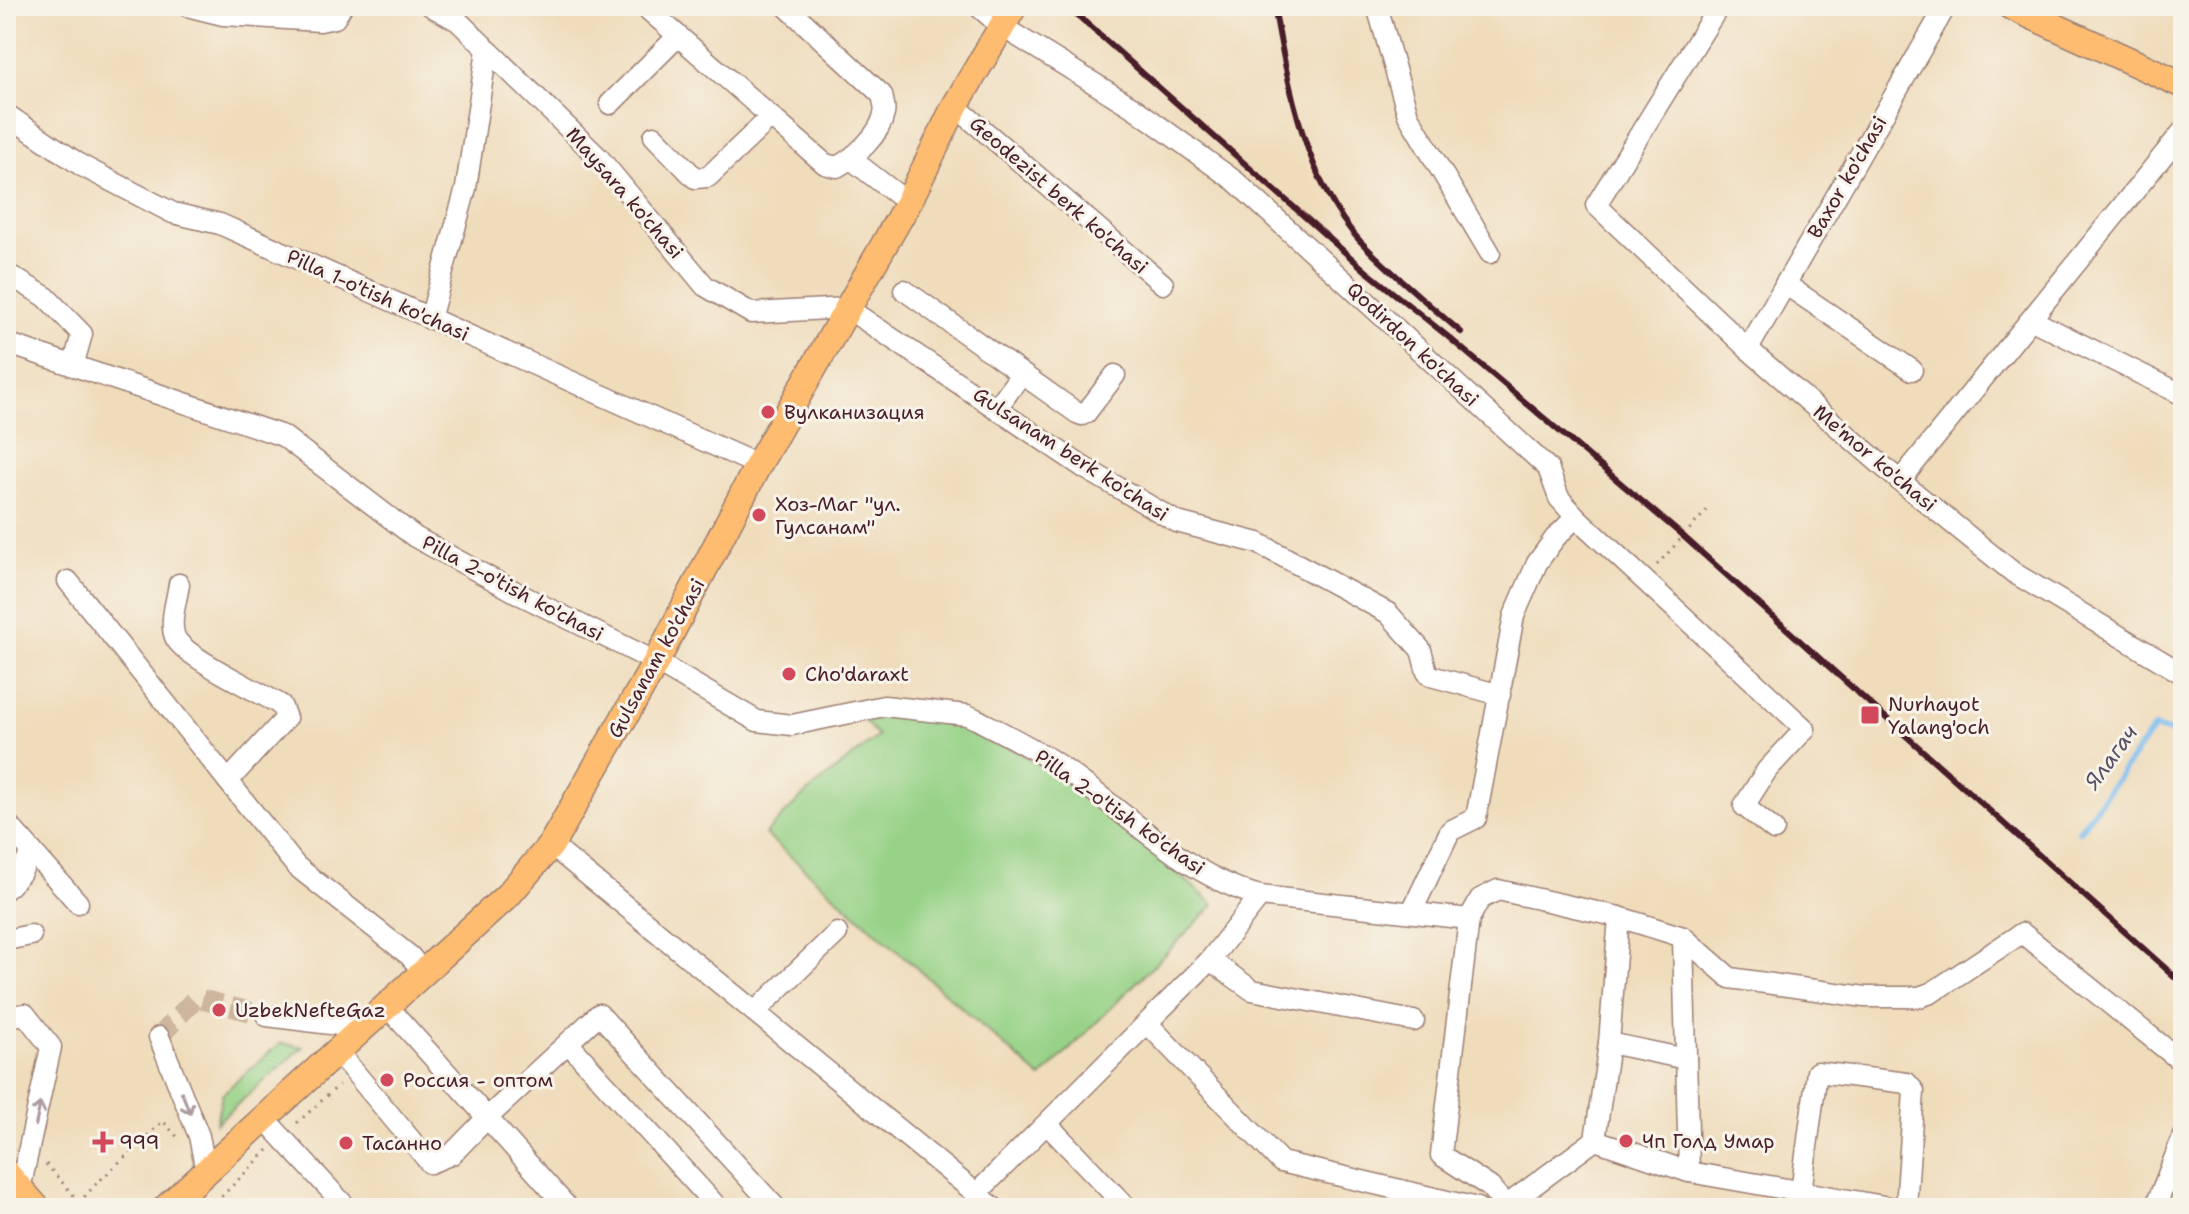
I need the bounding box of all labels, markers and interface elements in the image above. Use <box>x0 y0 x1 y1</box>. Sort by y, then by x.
street label: Geodezist berk ko'chasi <box>964 110 1154 280</box>
street label: Baxor ko'chasi <box>1801 111 1893 243</box>
street label: Maysara ko'chasi <box>561 122 689 264</box>
street label: Pilla 1-o'tish ko'chasi <box>283 243 473 347</box>
street label: Qodirdon ko'chasi <box>1341 276 1485 412</box>
street label: Gulsanam berk ko'chasi <box>968 381 1174 527</box>
place label: Вулканизация <box>784 399 925 425</box>
street label: Me'mor ko'chasi <box>1808 399 1942 517</box>
marker: Вулканизация <box>759 403 777 421</box>
place label: Хоз-Маг "ул. Гулсанам" <box>775 491 901 540</box>
marker: Хоз-Маг "ул. Гулсанам" <box>750 506 768 524</box>
street label: Pilla 2-o'tish ko'chasi <box>418 529 608 647</box>
street label: Gulsanam ko'chasi <box>601 574 711 742</box>
place label: Cho'daraxt <box>805 661 909 687</box>
marker: Cho'daraxt <box>780 665 798 683</box>
place label: Nurhayot Yalang'och <box>1888 691 1990 740</box>
marker: Nurhayot Yalang'och <box>1859 704 1881 726</box>
water label: Ялагач <box>2077 719 2144 796</box>
street label: Pilla 2-o'tish ko'chasi <box>1030 743 1210 881</box>
place label: UzbekNefteGaz <box>235 997 386 1023</box>
marker: UzbekNefteGaz <box>210 1001 228 1019</box>
place label: Россия - оптом <box>403 1067 553 1093</box>
marker: Россия - оптом <box>378 1071 396 1089</box>
one-way arrow <box>179 1090 194 1115</box>
one-way arrow <box>31 1101 46 1127</box>
place label: Чп Голд Умар <box>1642 1128 1775 1154</box>
place label: 999 <box>119 1129 159 1155</box>
place label: Тасанно <box>362 1130 442 1156</box>
marker: Чп Голд Умар <box>1617 1132 1635 1150</box>
marker: 999 <box>94 1133 112 1151</box>
marker: Тасанно <box>337 1134 355 1152</box>

